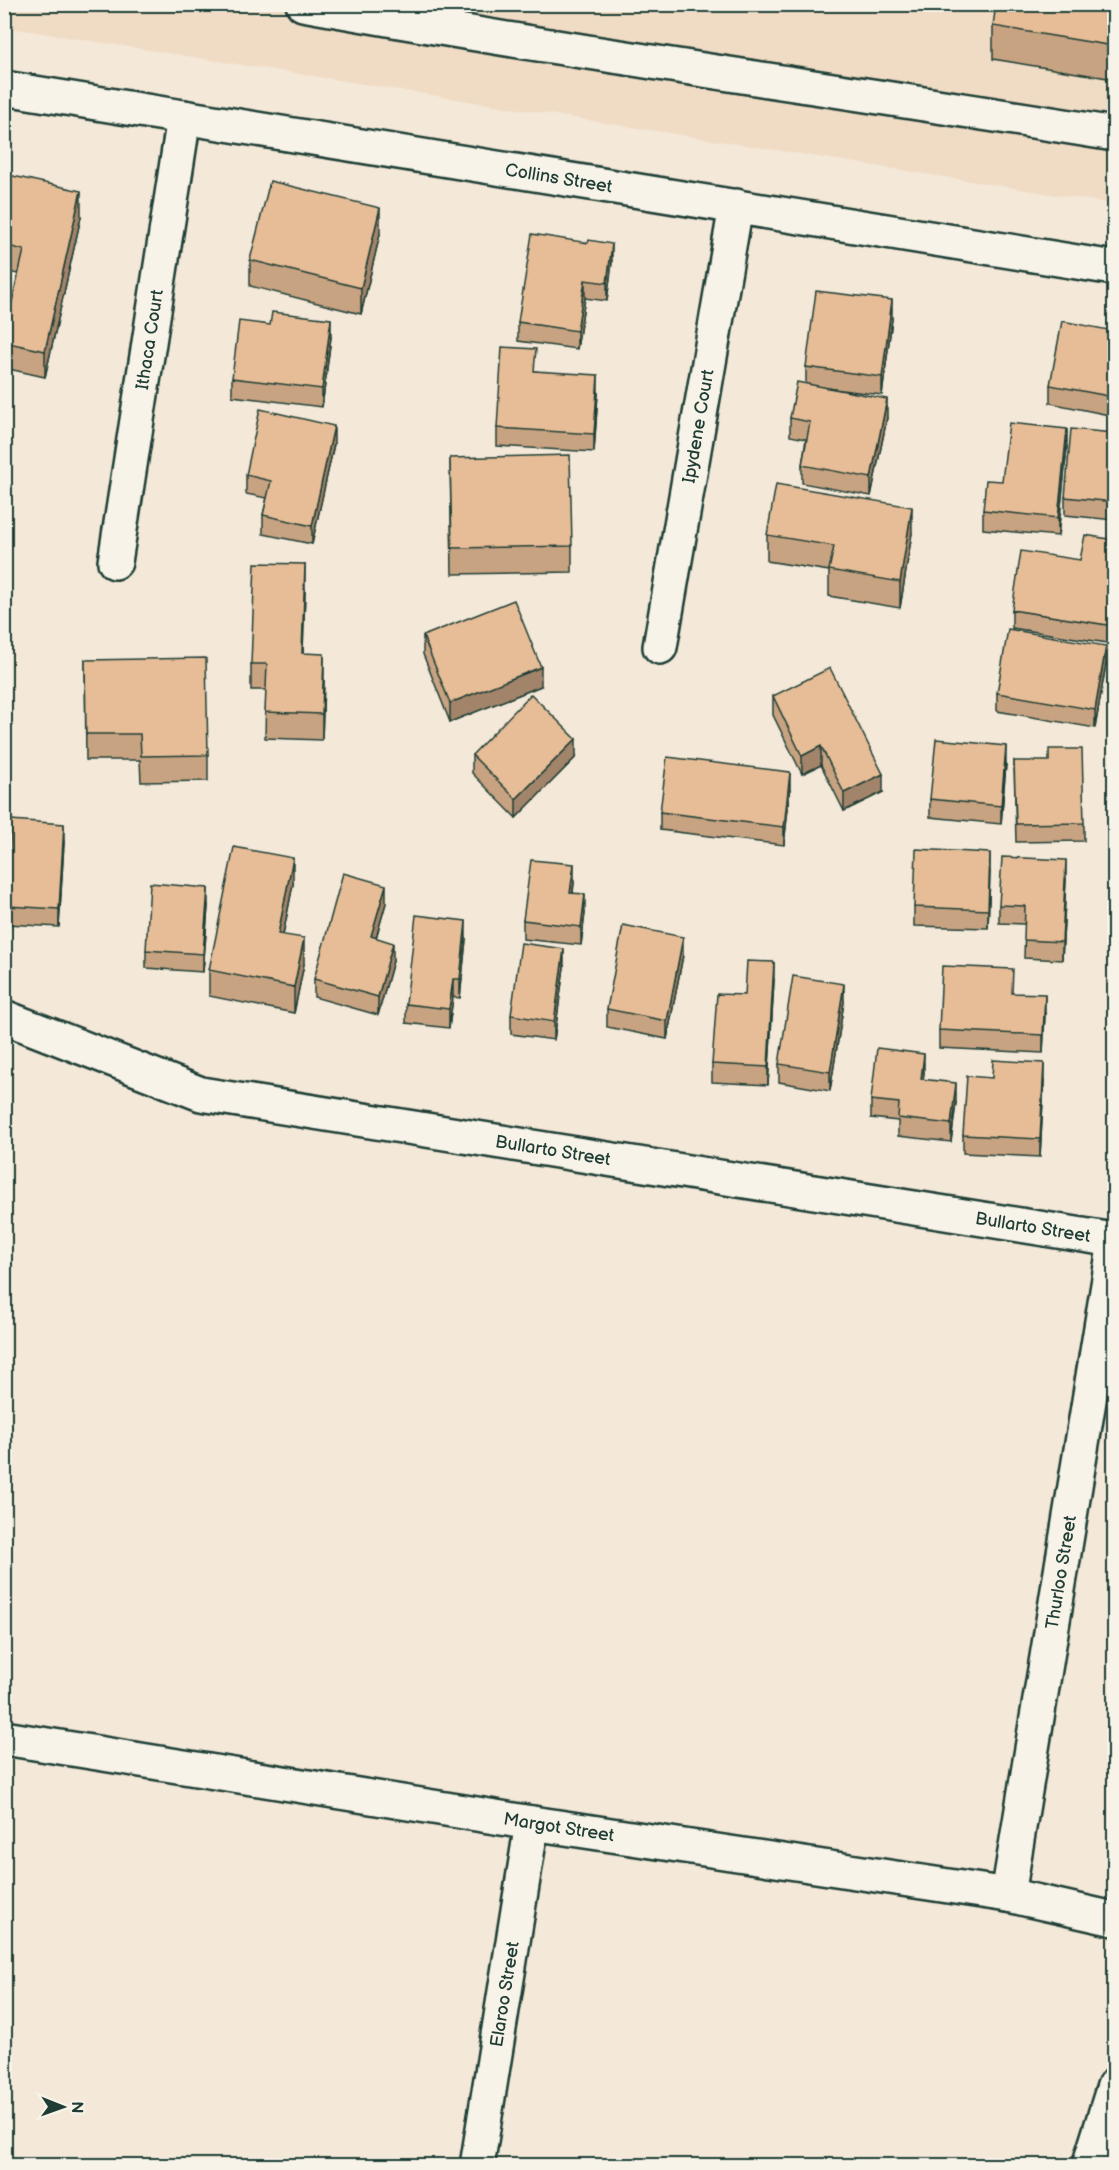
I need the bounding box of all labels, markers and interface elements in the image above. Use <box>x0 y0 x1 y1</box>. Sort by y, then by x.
street label: Collins Street <box>504 159 614 198</box>
street label: Ithaca Court <box>132 288 168 391</box>
street label: Ipydene Court <box>678 367 719 485</box>
street label: Bullarto Street <box>494 1131 613 1170</box>
street label: Bullarto Street <box>974 1208 1092 1247</box>
street label: Thurloo Street <box>1042 1513 1081 1631</box>
street label: Margot Street <box>502 1809 616 1846</box>
street label: Elaroo Street <box>486 1940 524 2049</box>
north arrow <box>33 2077 93 2137</box>
text: N <box>67 2101 86 2113</box>

